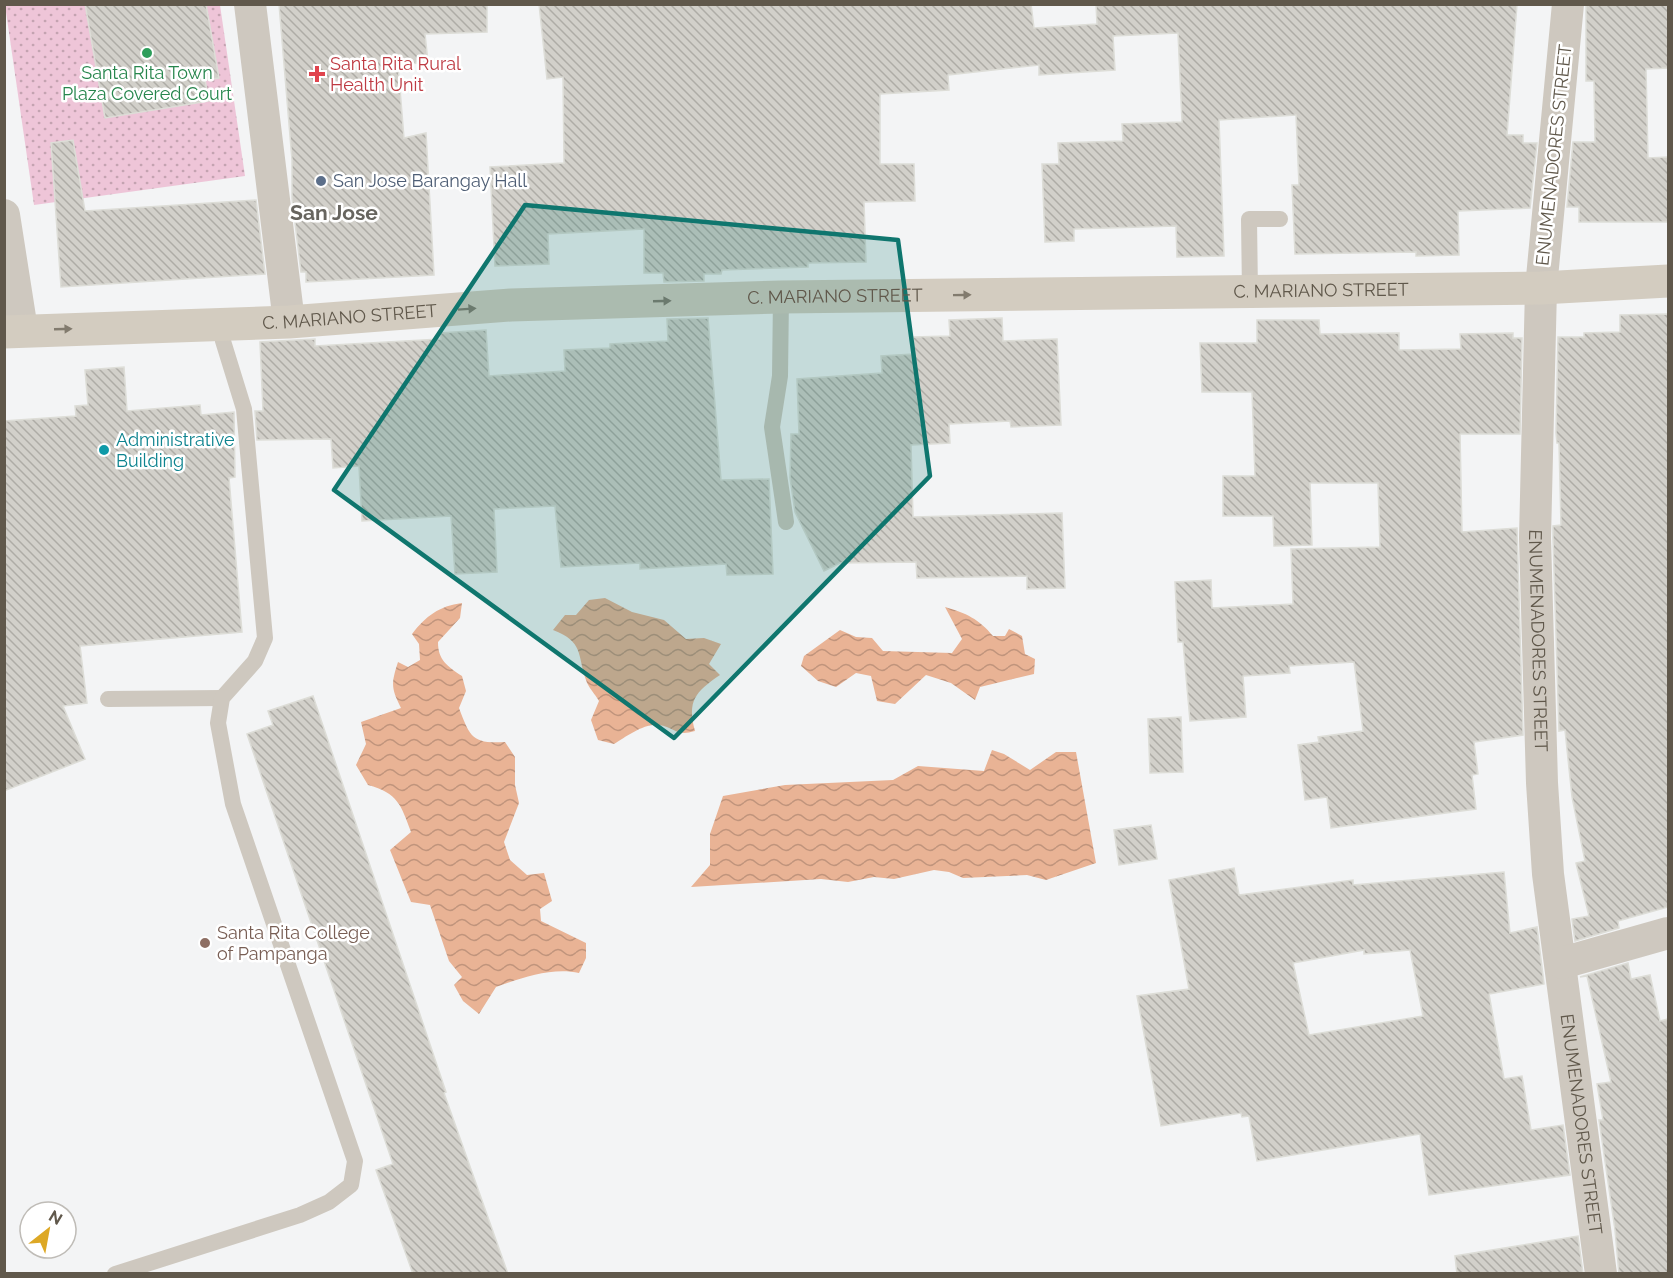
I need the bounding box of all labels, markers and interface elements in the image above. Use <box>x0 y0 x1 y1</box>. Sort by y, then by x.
street label: ENUMENADORES STREET <box>1531 43 1576 267</box>
marker: Santa Rita Town Plaza Covered Court <box>140 46 154 60</box>
place label: Santa Rita Rural Health Unit <box>330 53 461 95</box>
place label: Santa Rita Town Plaza Covered Court <box>62 62 232 104</box>
marker: Santa Rita Rural Health Unit <box>308 65 326 83</box>
place label: San Jose Barangay Hall <box>333 170 527 191</box>
marker: San Jose Barangay Hall <box>314 174 328 188</box>
district label: San Jose <box>290 200 378 225</box>
street label: C. MARIANO STREET <box>1233 279 1409 302</box>
street label: C. MARIANO STREET <box>747 284 923 308</box>
one-way arrow <box>953 290 972 300</box>
one-way arrow <box>653 296 672 305</box>
street label: C. MARIANO STREET <box>262 300 438 333</box>
one-way arrow <box>458 304 477 313</box>
one-way arrow <box>53 324 72 334</box>
place label: Administrative Building <box>116 429 235 471</box>
marker: Administrative Building <box>97 443 111 457</box>
street label: ENUMENADORES STREET <box>1525 529 1552 752</box>
place label: Santa Rita College of Pampanga <box>217 922 370 964</box>
marker: Santa Rita College of Pampanga <box>198 936 212 950</box>
street label: ENUMENADORES STREET <box>1557 1012 1607 1236</box>
north arrow <box>18 1200 78 1260</box>
text: N <box>45 1206 66 1229</box>

